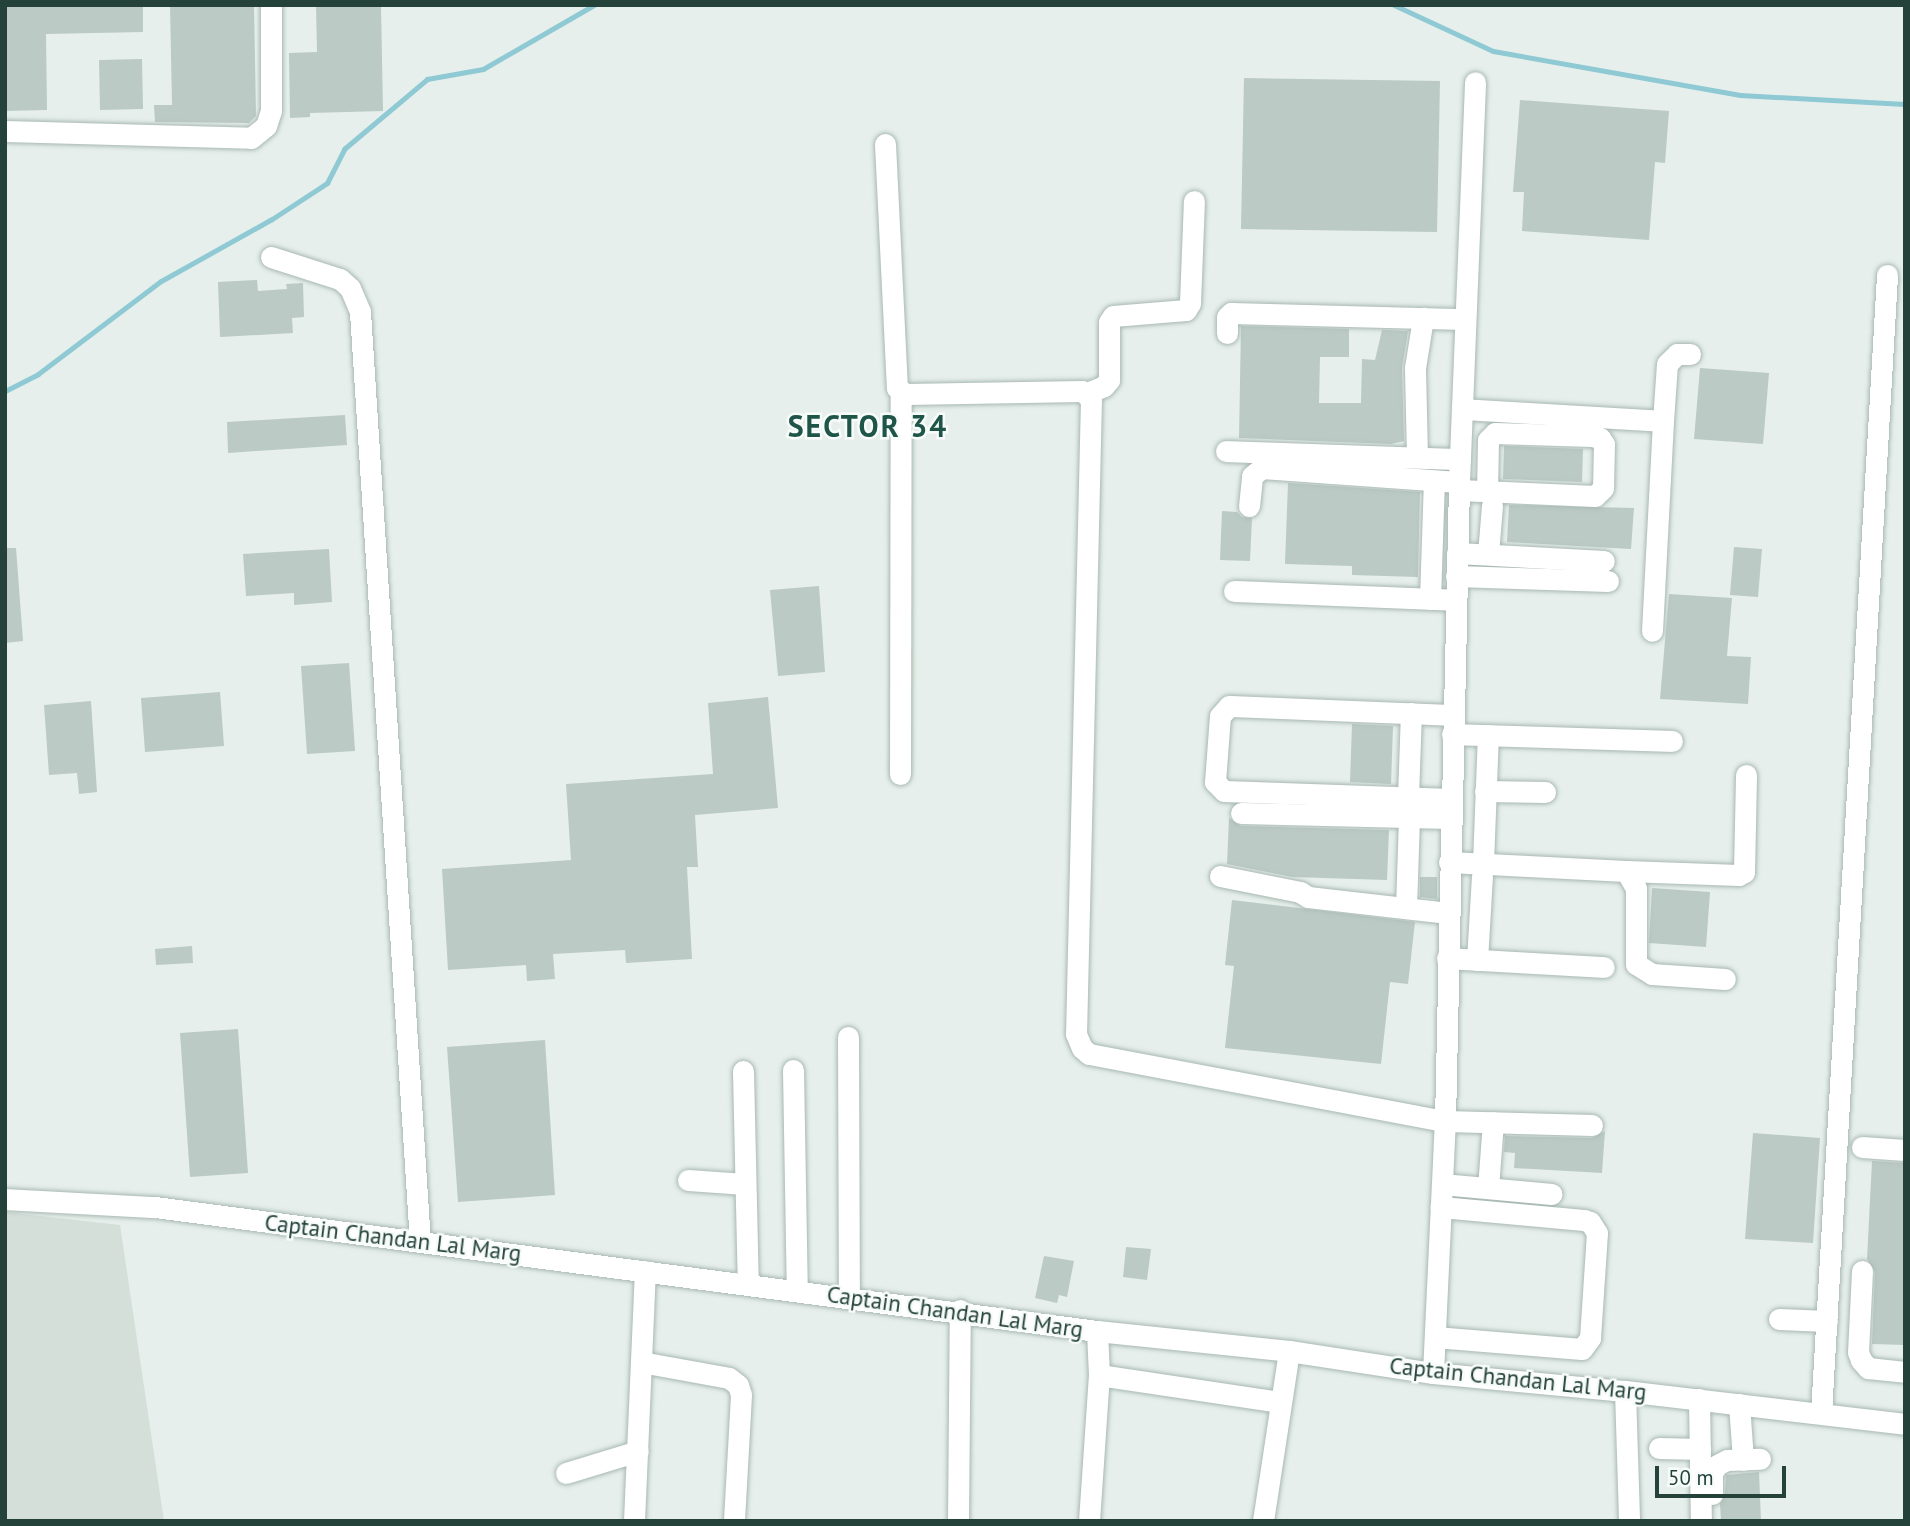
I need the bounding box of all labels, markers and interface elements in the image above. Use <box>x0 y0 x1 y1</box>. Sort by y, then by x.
district label: SECTOR 34 <box>789 408 947 444</box>
street label: Captain Chandan Lal Marg <box>263 1209 523 1267</box>
street label: Captain Chandan Lal Marg <box>825 1280 1085 1344</box>
street label: Captain Chandan Lal Marg <box>1388 1352 1648 1406</box>
scale bar <box>1658 1452 1789 1496</box>
text: 50 m <box>1668 1464 1714 1491</box>

